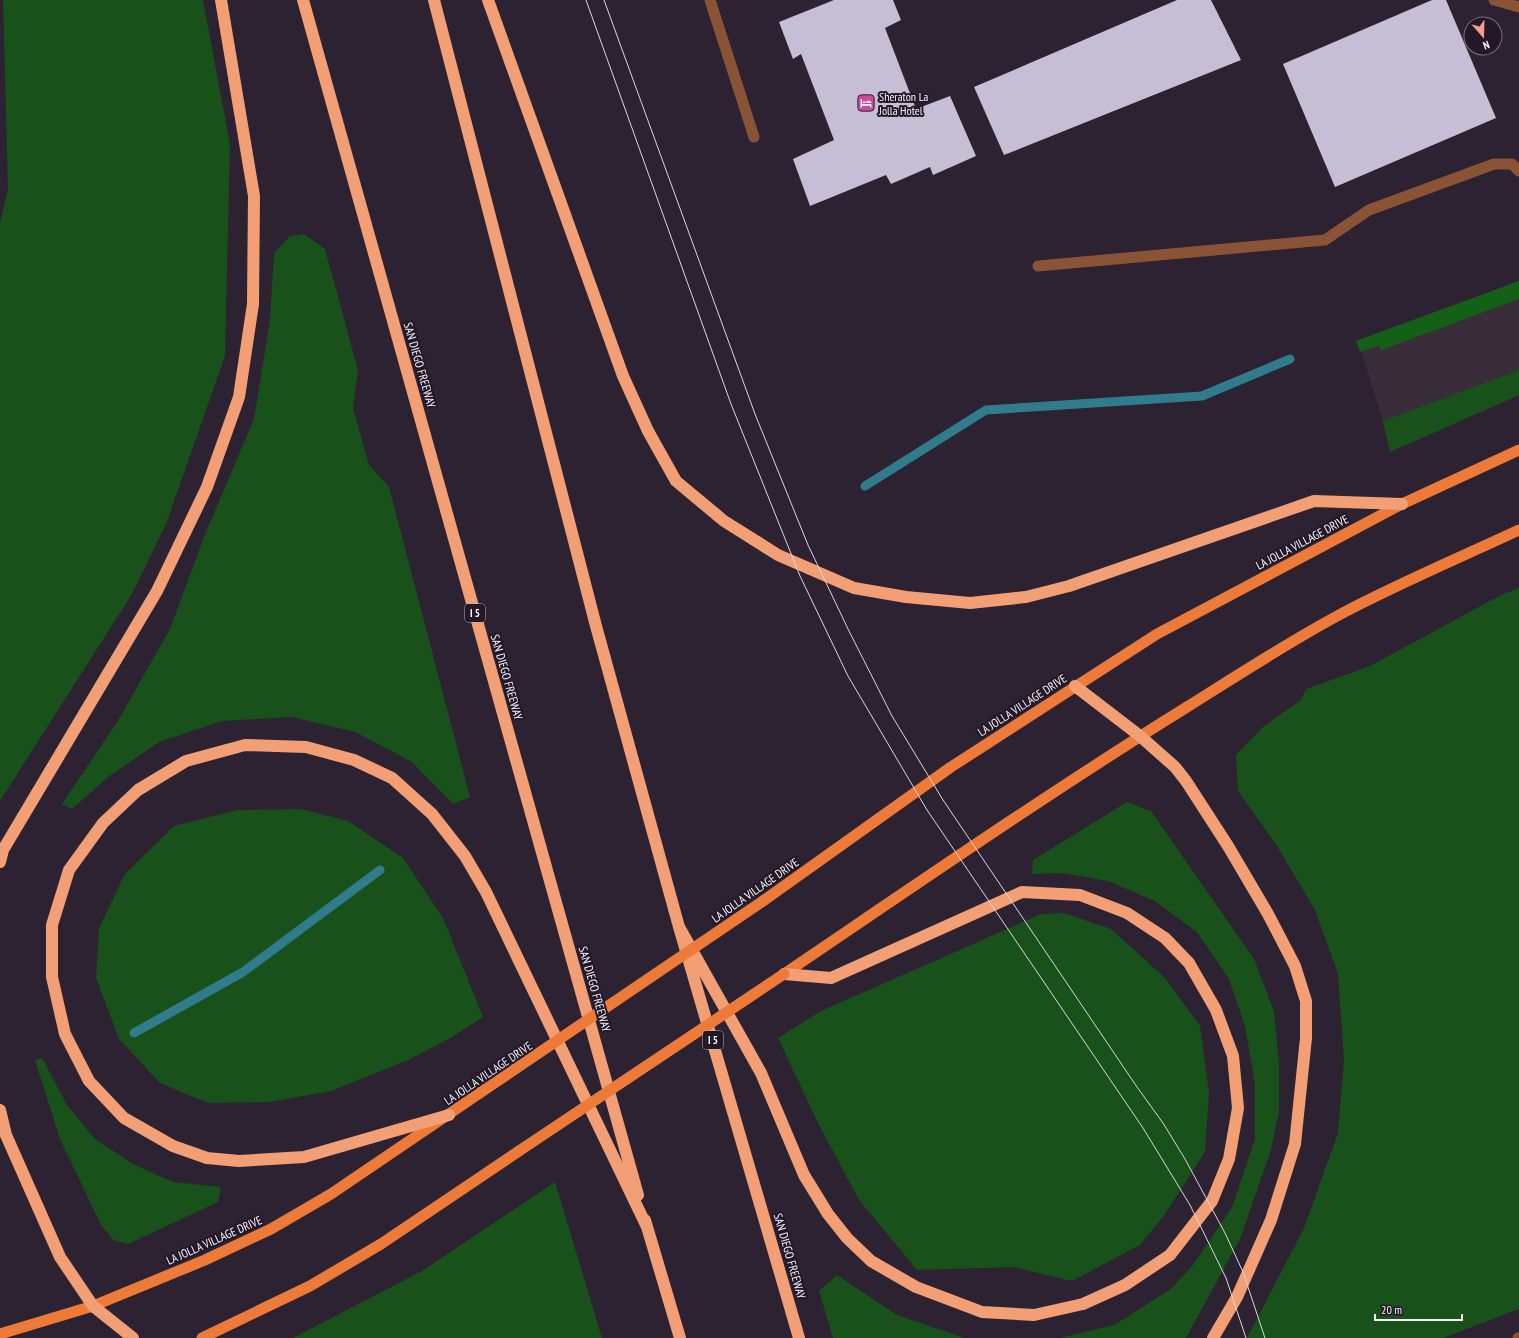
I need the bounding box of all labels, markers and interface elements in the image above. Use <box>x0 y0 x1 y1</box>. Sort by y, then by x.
north arrow <box>1463 16 1503 56</box>
text: N <box>1481 38 1492 53</box>
place label: Sheraton La Jolla Hotel <box>878 89 928 118</box>
hotel icon: Sheraton La Jolla Hotel <box>856 93 876 113</box>
street label: SAN DIEGO FREEWAY <box>401 320 440 410</box>
street label: LA JOLLA VILLAGE DRIVE <box>1253 511 1351 573</box>
road number: I 5 <box>465 604 485 622</box>
street label: SAN DIEGO FREEWAY <box>488 632 527 722</box>
street label: LA JOLLA VILLAGE DRIVE <box>975 671 1069 739</box>
street label: LA JOLLA VILLAGE DRIVE <box>709 854 801 926</box>
street label: SAN DIEGO FREEWAY <box>576 944 615 1034</box>
road number: I 5 <box>703 1031 723 1049</box>
street label: LA JOLLA VILLAGE DRIVE <box>441 1038 535 1108</box>
street label: SAN DIEGO FREEWAY <box>771 1211 810 1301</box>
street label: LA JOLLA VILLAGE DRIVE <box>164 1212 264 1268</box>
scale bar <box>1375 1296 1462 1322</box>
text: 20 m <box>1381 1302 1402 1317</box>

